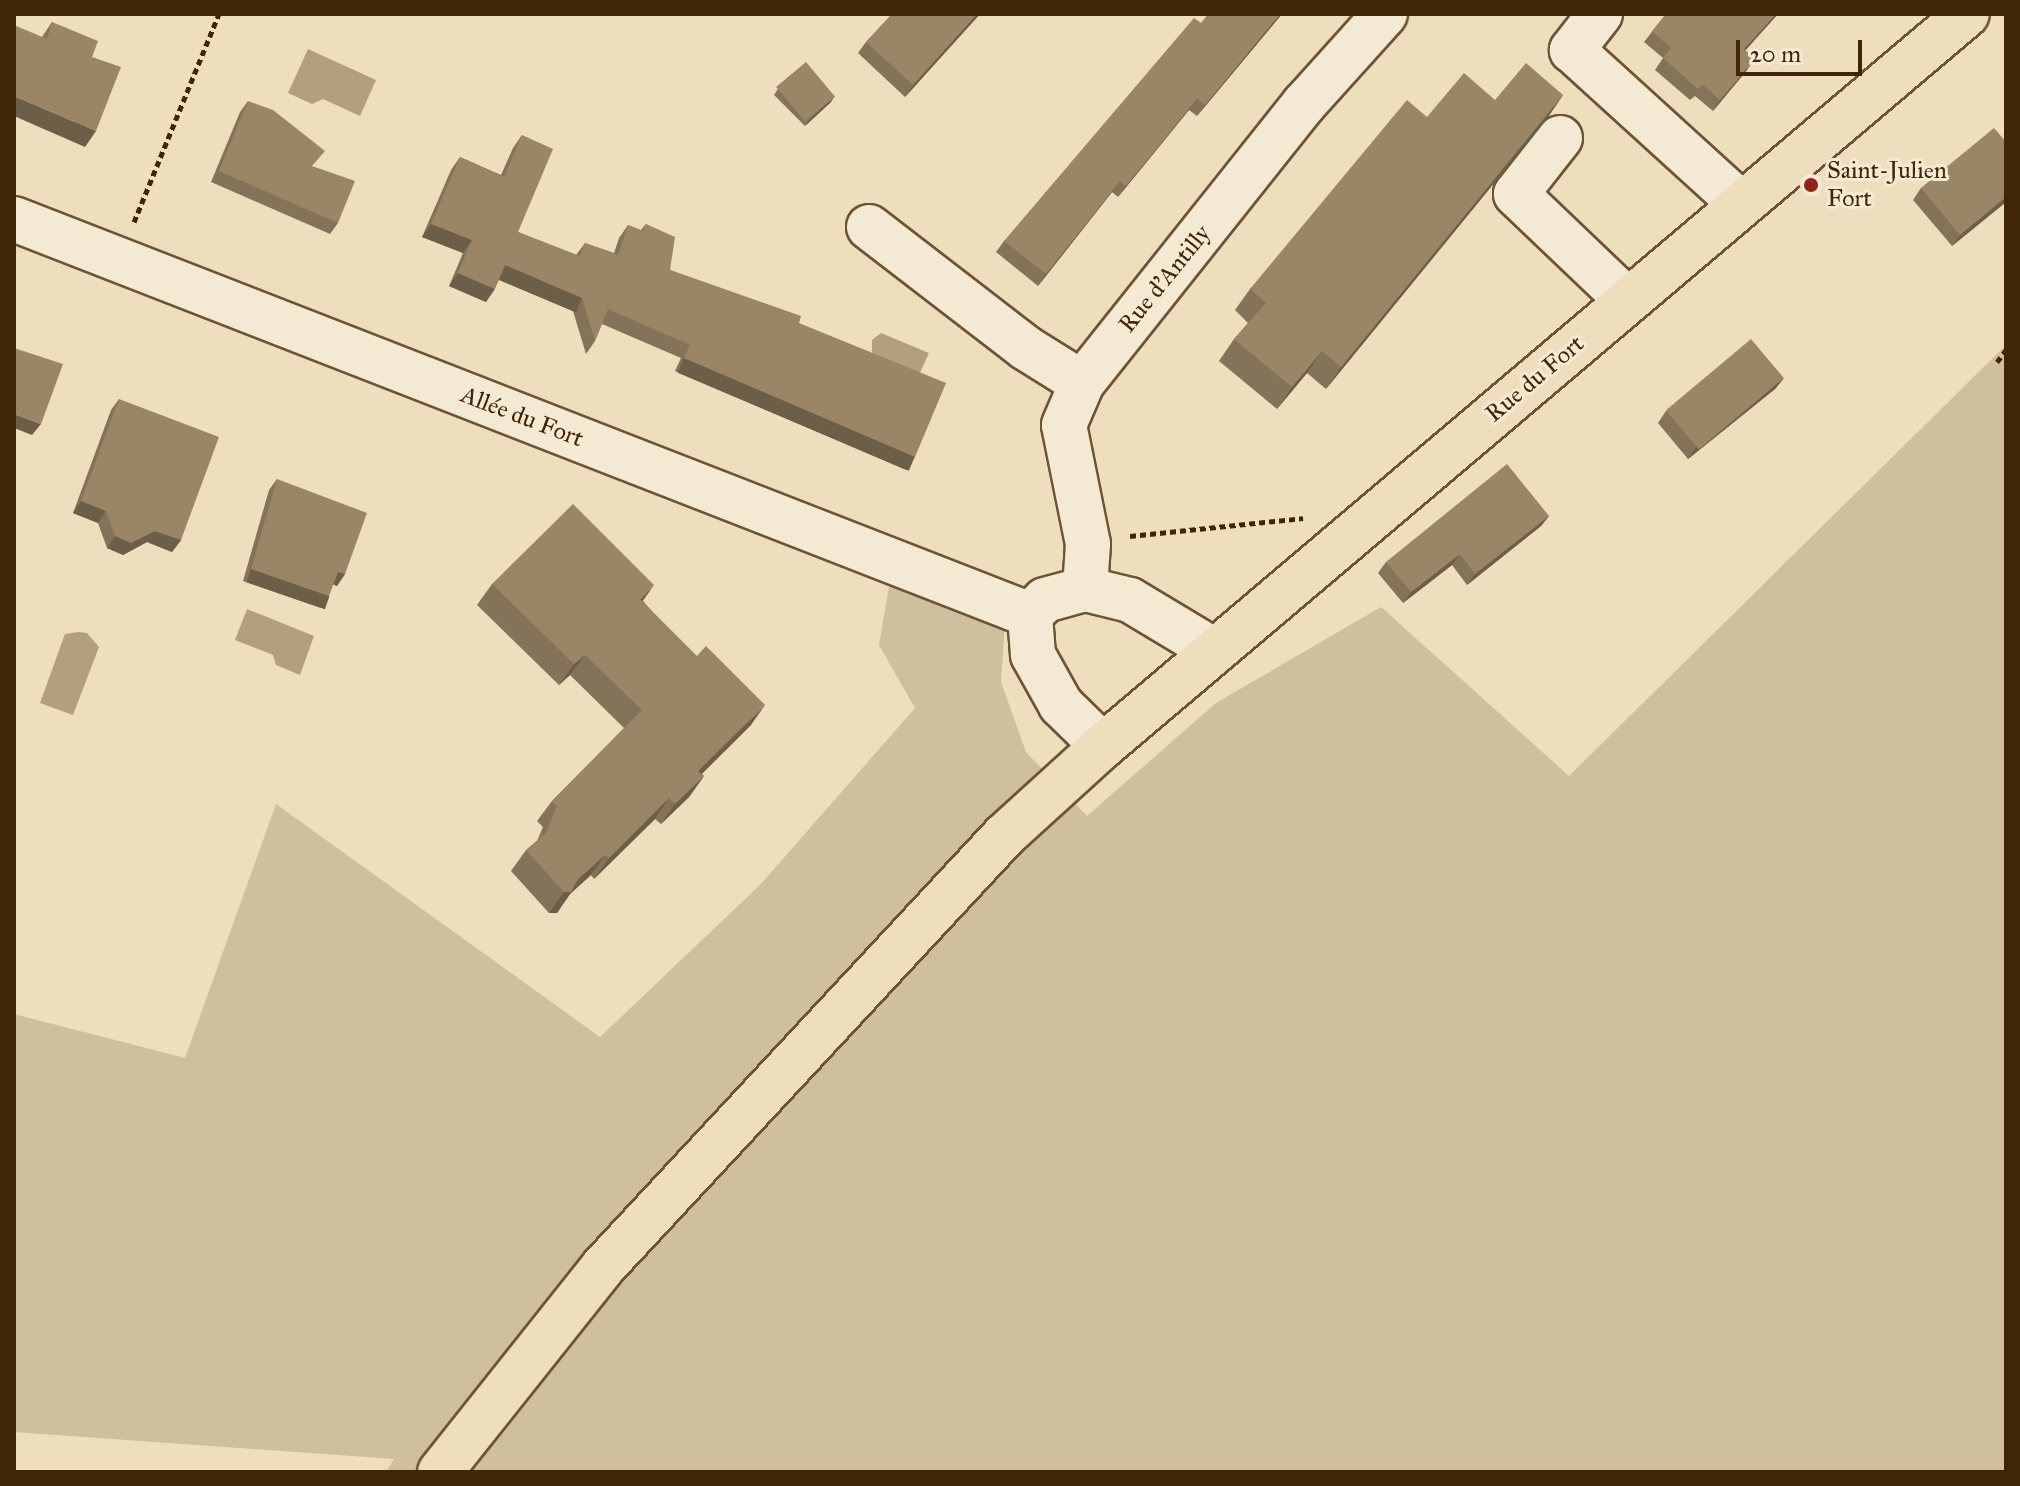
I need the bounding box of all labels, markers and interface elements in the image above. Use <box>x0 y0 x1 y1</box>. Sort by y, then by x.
scale bar <box>1740 24 1866 74</box>
text: 20 m <box>1750 39 1801 69</box>
place label: Saint-Julien Fort <box>1827 157 1947 213</box>
marker: Saint-Julien Fort <box>1802 176 1820 194</box>
street label: Rue d'Antilly <box>1113 220 1217 338</box>
street label: Rue du Fort <box>1480 330 1590 428</box>
street label: Allée du Fort <box>457 380 587 454</box>

